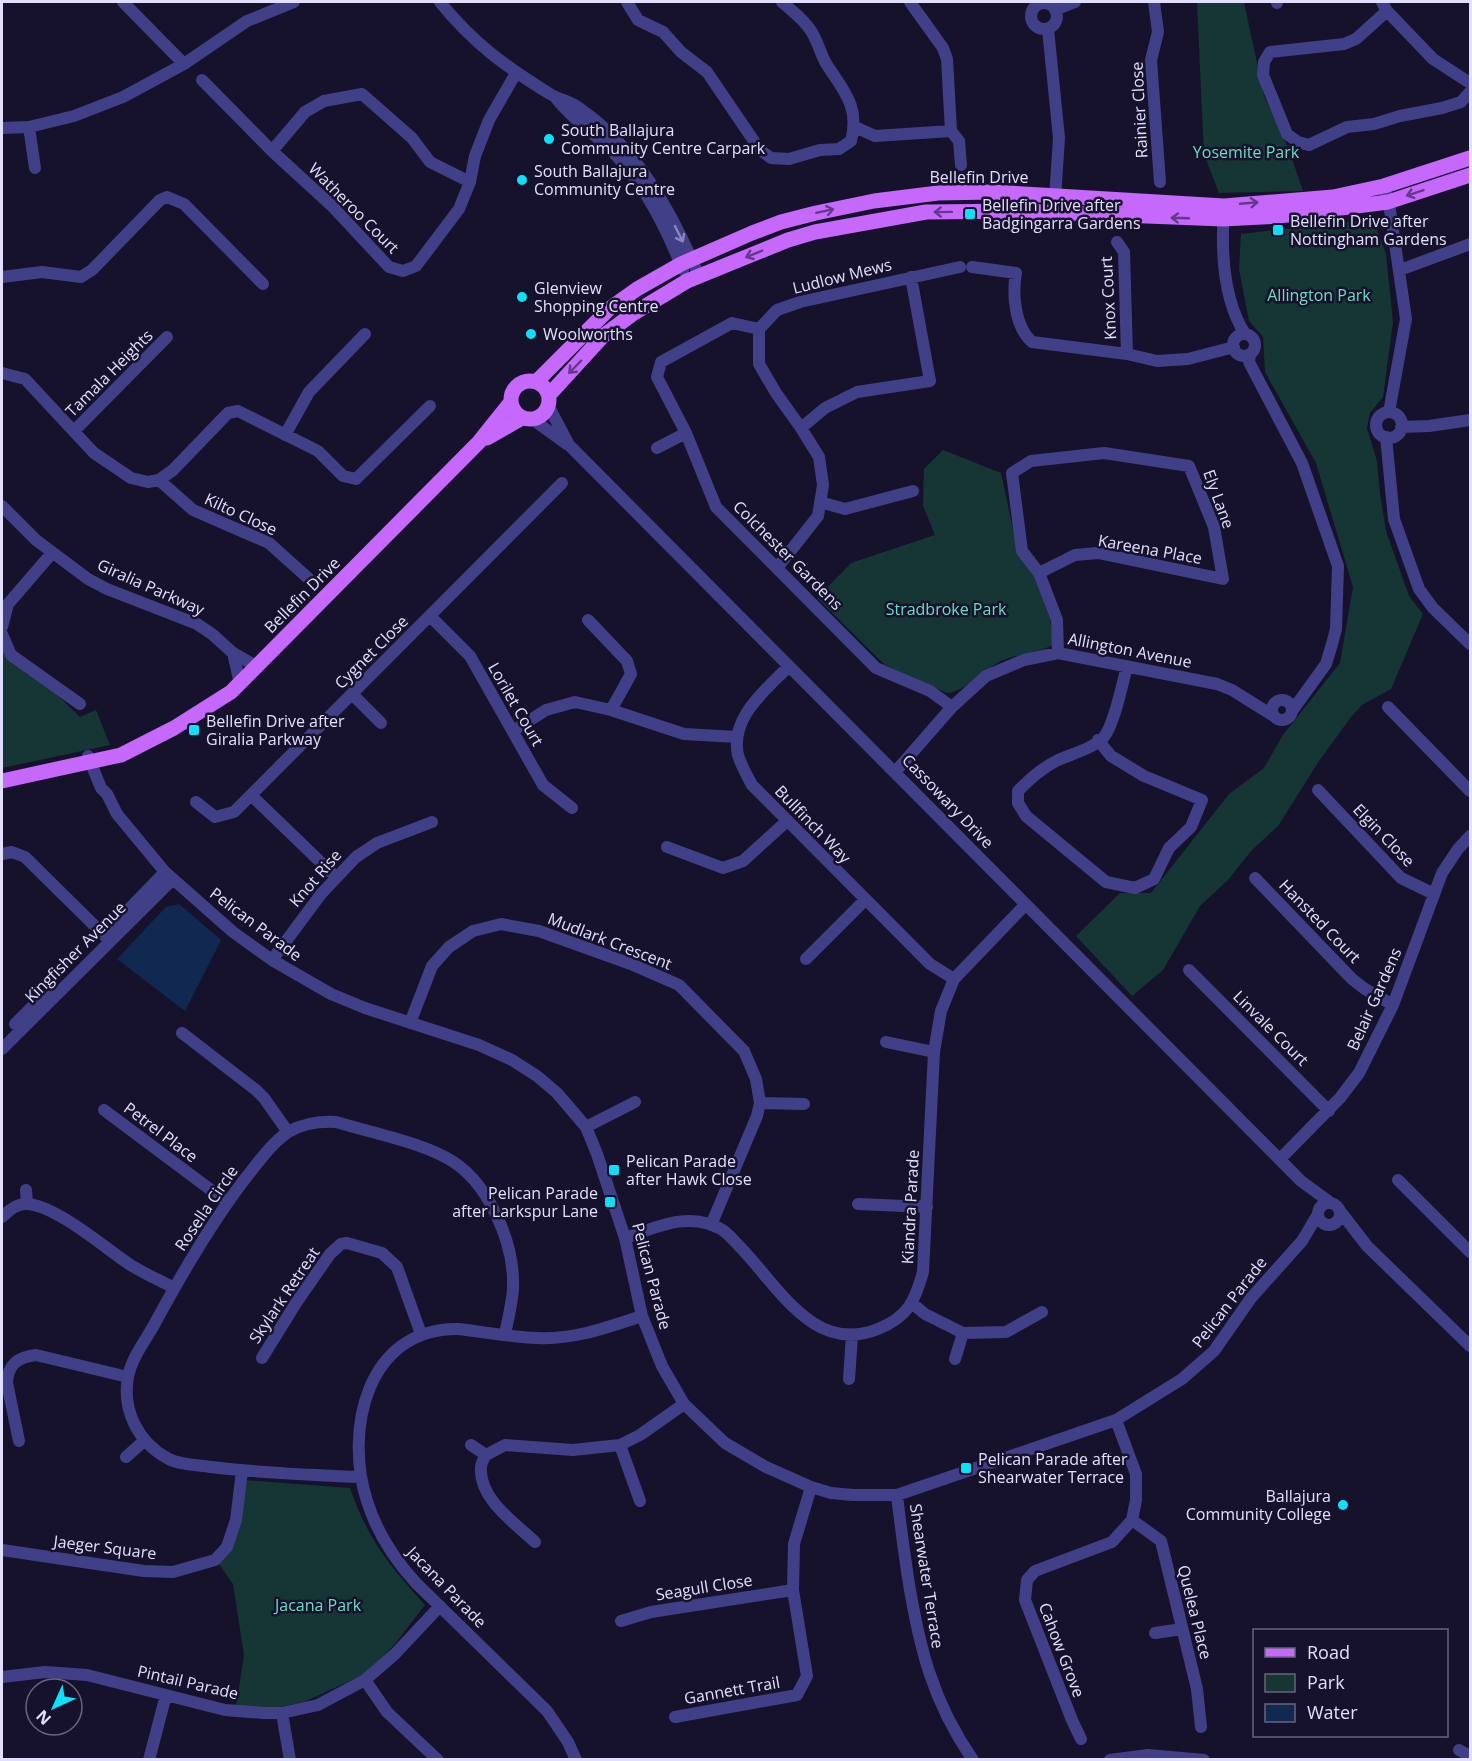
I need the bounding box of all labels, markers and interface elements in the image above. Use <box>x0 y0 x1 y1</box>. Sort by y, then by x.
street label: Rainier Close <box>1125 61 1153 159</box>
place label: South Ballajura Community Centre Carpark <box>561 119 766 159</box>
marker: South Ballajura Community Centre Carpark <box>542 132 556 146</box>
park label: Yosemite Park <box>1193 141 1300 163</box>
street label: Watheroo Court <box>304 158 404 258</box>
place label: South Ballajura Community Centre <box>534 160 675 200</box>
street label: Bellefin Drive <box>930 166 1028 188</box>
marker: South Ballajura Community Centre <box>515 173 529 187</box>
one-way arrow <box>1406 188 1425 199</box>
place label: Bellefin Drive after Badgingarra Gardens <box>982 194 1141 234</box>
one-way arrow <box>1239 197 1259 208</box>
one-way arrow <box>815 205 835 216</box>
one-way arrow <box>934 206 954 218</box>
marker: Bellefin Drive after Badgingarra Gardens <box>963 207 977 221</box>
place label: Bellefin Drive after Nottingham Gardens <box>1290 210 1447 250</box>
one-way arrow <box>1171 212 1191 223</box>
marker: Bellefin Drive after Nottingham Gardens <box>1271 223 1285 237</box>
one-way arrow <box>673 224 685 242</box>
one-way arrow <box>745 249 764 260</box>
street label: Ludlow Mews <box>790 253 894 299</box>
street label: Knox Court <box>1095 255 1121 340</box>
place label: Glenview Shopping Centre <box>534 277 659 317</box>
park label: Allington Park <box>1267 284 1371 306</box>
marker: Glenview Shopping Centre <box>515 290 529 304</box>
place label: Woolworths <box>543 323 633 345</box>
street label: Tamala Heights <box>61 325 157 421</box>
marker: Woolworths <box>524 327 538 341</box>
one-way arrow <box>567 359 582 374</box>
street label: Ely Lane <box>1198 467 1240 532</box>
street label: Kilto Close <box>201 488 281 540</box>
street label: Colchester Gardens <box>728 495 848 615</box>
street label: Kareena Place <box>1096 529 1204 569</box>
street label: Bellefin Drive <box>259 552 345 638</box>
street label: Giralia Parkway <box>94 554 209 621</box>
park label: Stradbroke Park <box>886 598 1007 620</box>
street label: Cygnet Close <box>329 610 413 694</box>
street label: Allington Avenue <box>1066 627 1194 673</box>
street label: Lorilet Court <box>483 658 549 750</box>
place label: Bellefin Drive after Giralia Parkway <box>206 710 345 750</box>
marker: Bellefin Drive after Giralia Parkway <box>187 723 201 737</box>
street label: Cassowary Drive <box>897 749 999 853</box>
street label: Bullfinch Way <box>770 780 857 869</box>
street label: Elgin Close <box>1348 799 1420 871</box>
street label: Knot Rise <box>284 845 346 911</box>
street label: Hansted Court <box>1274 874 1366 968</box>
street label: Pelican Parade <box>205 882 307 966</box>
street label: Kingfisher Avenue <box>20 897 130 1007</box>
street label: Mudlark Crescent <box>545 907 676 975</box>
street label: Belair Gardens <box>1342 944 1406 1054</box>
street label: Linvale Court <box>1229 986 1314 1071</box>
street label: Petrel Place <box>120 1097 202 1167</box>
street label: Kiandra Parade <box>896 1149 924 1265</box>
place label: Pelican Parade after Hawk Close <box>626 1150 752 1190</box>
street label: Rosella Circle <box>169 1161 243 1255</box>
marker: Pelican Parade after Hawk Close <box>607 1163 621 1177</box>
place label: Pelican Parade after Larkspur Lane <box>452 1182 598 1222</box>
marker: Pelican Parade after Larkspur Lane <box>603 1195 617 1209</box>
street label: Pelican Parade <box>627 1220 677 1332</box>
street label: Skylark Retreat <box>244 1242 325 1348</box>
street label: Pelican Parade <box>1186 1252 1272 1352</box>
place label: Pelican Parade after Shearwater Terrace <box>978 1448 1128 1488</box>
marker: Pelican Parade after Shearwater Terrace <box>959 1461 973 1475</box>
place label: Ballajura Community College <box>1186 1485 1331 1525</box>
marker: Ballajura Community College <box>1336 1498 1350 1512</box>
street label: Shearwater Terrace <box>905 1502 949 1650</box>
street label: Jaeger Square <box>50 1530 158 1564</box>
street label: Jacana Parade <box>401 1540 492 1633</box>
street label: Quelea Place <box>1173 1563 1217 1662</box>
street label: Seagull Close <box>654 1568 754 1606</box>
park label: Jacana Park <box>273 1594 362 1616</box>
street label: Cahow Grove <box>1034 1600 1090 1701</box>
legend <box>1253 1629 1448 1737</box>
text: Road <box>1307 1640 1350 1664</box>
street label: Pintail Parade <box>135 1660 241 1704</box>
text: Park <box>1307 1670 1345 1694</box>
street label: Gannett Trail <box>682 1671 782 1709</box>
north arrow <box>24 1677 84 1737</box>
text: Water <box>1307 1700 1358 1724</box>
text: N <box>31 1705 56 1730</box>

